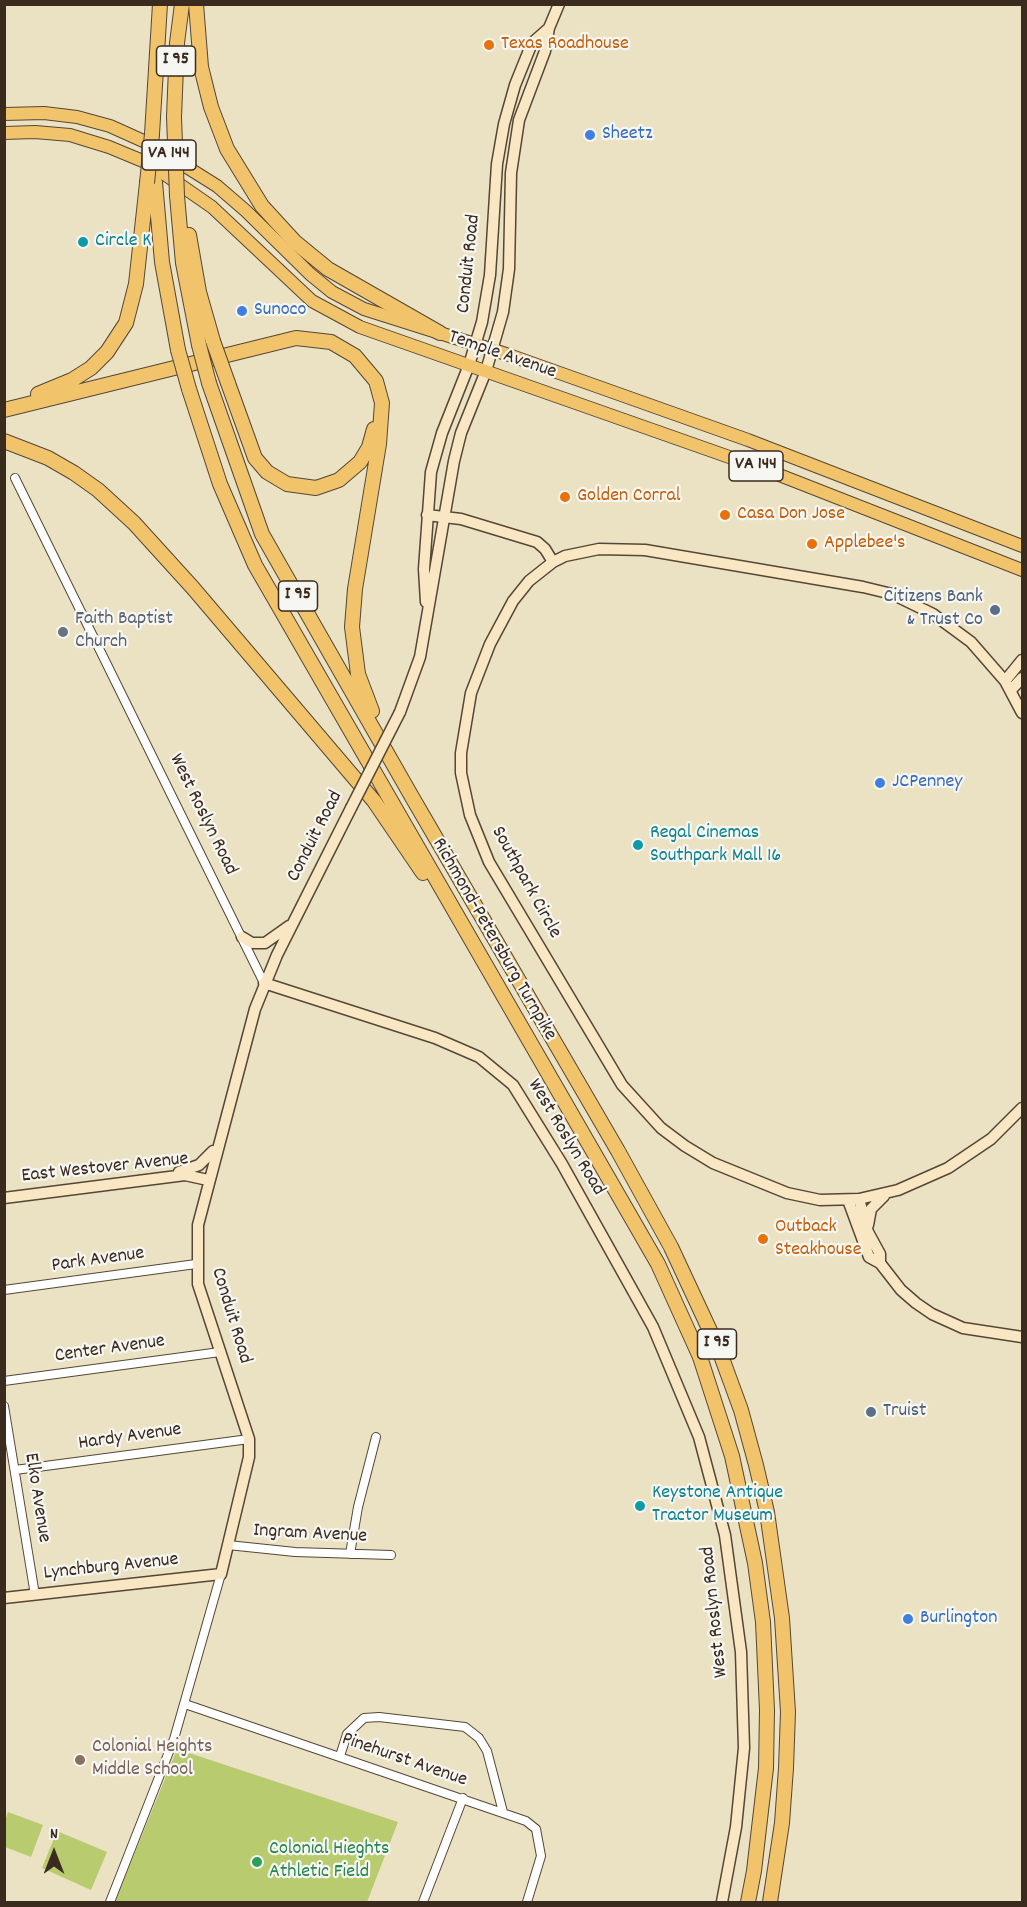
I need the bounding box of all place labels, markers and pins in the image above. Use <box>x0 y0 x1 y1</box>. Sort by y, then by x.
place label: Texas Roadhouse <box>501 33 629 57</box>
marker: Texas Roadhouse <box>482 38 496 52</box>
place label: Sheetz <box>602 123 653 147</box>
marker: Sheetz <box>583 128 597 142</box>
place label: Circle K <box>95 230 151 254</box>
marker: Circle K <box>76 235 90 249</box>
place label: Sunoco <box>254 299 307 323</box>
marker: Sunoco <box>235 304 249 318</box>
place label: Golden Corral <box>577 485 681 509</box>
marker: Golden Corral <box>558 490 572 504</box>
place label: Casa Don Jose <box>737 503 845 527</box>
marker: Casa Don Jose <box>718 508 732 522</box>
place label: Applebee's <box>824 532 906 556</box>
marker: Applebee's <box>805 537 819 551</box>
place label: Citizens Bank & Trust Co <box>883 586 983 633</box>
marker: Citizens Bank & Trust Co <box>988 603 1002 617</box>
place label: Faith Baptist Church <box>75 608 173 655</box>
marker: Faith Baptist Church <box>56 625 70 639</box>
place label: JCPenney <box>892 771 962 795</box>
marker: JCPenney <box>873 776 887 790</box>
place label: Regal Cinemas Southpark Mall 16 <box>650 822 781 869</box>
marker: Regal Cinemas Southpark Mall 16 <box>631 838 645 852</box>
place label: Outback Steakhouse <box>775 1216 861 1263</box>
marker: Outback Steakhouse <box>756 1232 770 1246</box>
place label: Truist <box>883 1400 926 1424</box>
marker: Truist <box>864 1405 878 1419</box>
place label: Keystone Antique Tractor Museum <box>652 1482 783 1529</box>
marker: Keystone Antique Tractor Museum <box>633 1499 647 1513</box>
place label: Burlington <box>920 1607 997 1631</box>
marker: Burlington <box>901 1612 915 1626</box>
place label: Colonial Heights Middle School <box>92 1736 212 1783</box>
marker: Colonial Heights Middle School <box>73 1753 87 1767</box>
place label: Colonial Hieghts Athletic Field <box>269 1838 389 1885</box>
marker: Colonial Hieghts Athletic Field <box>250 1855 264 1869</box>

